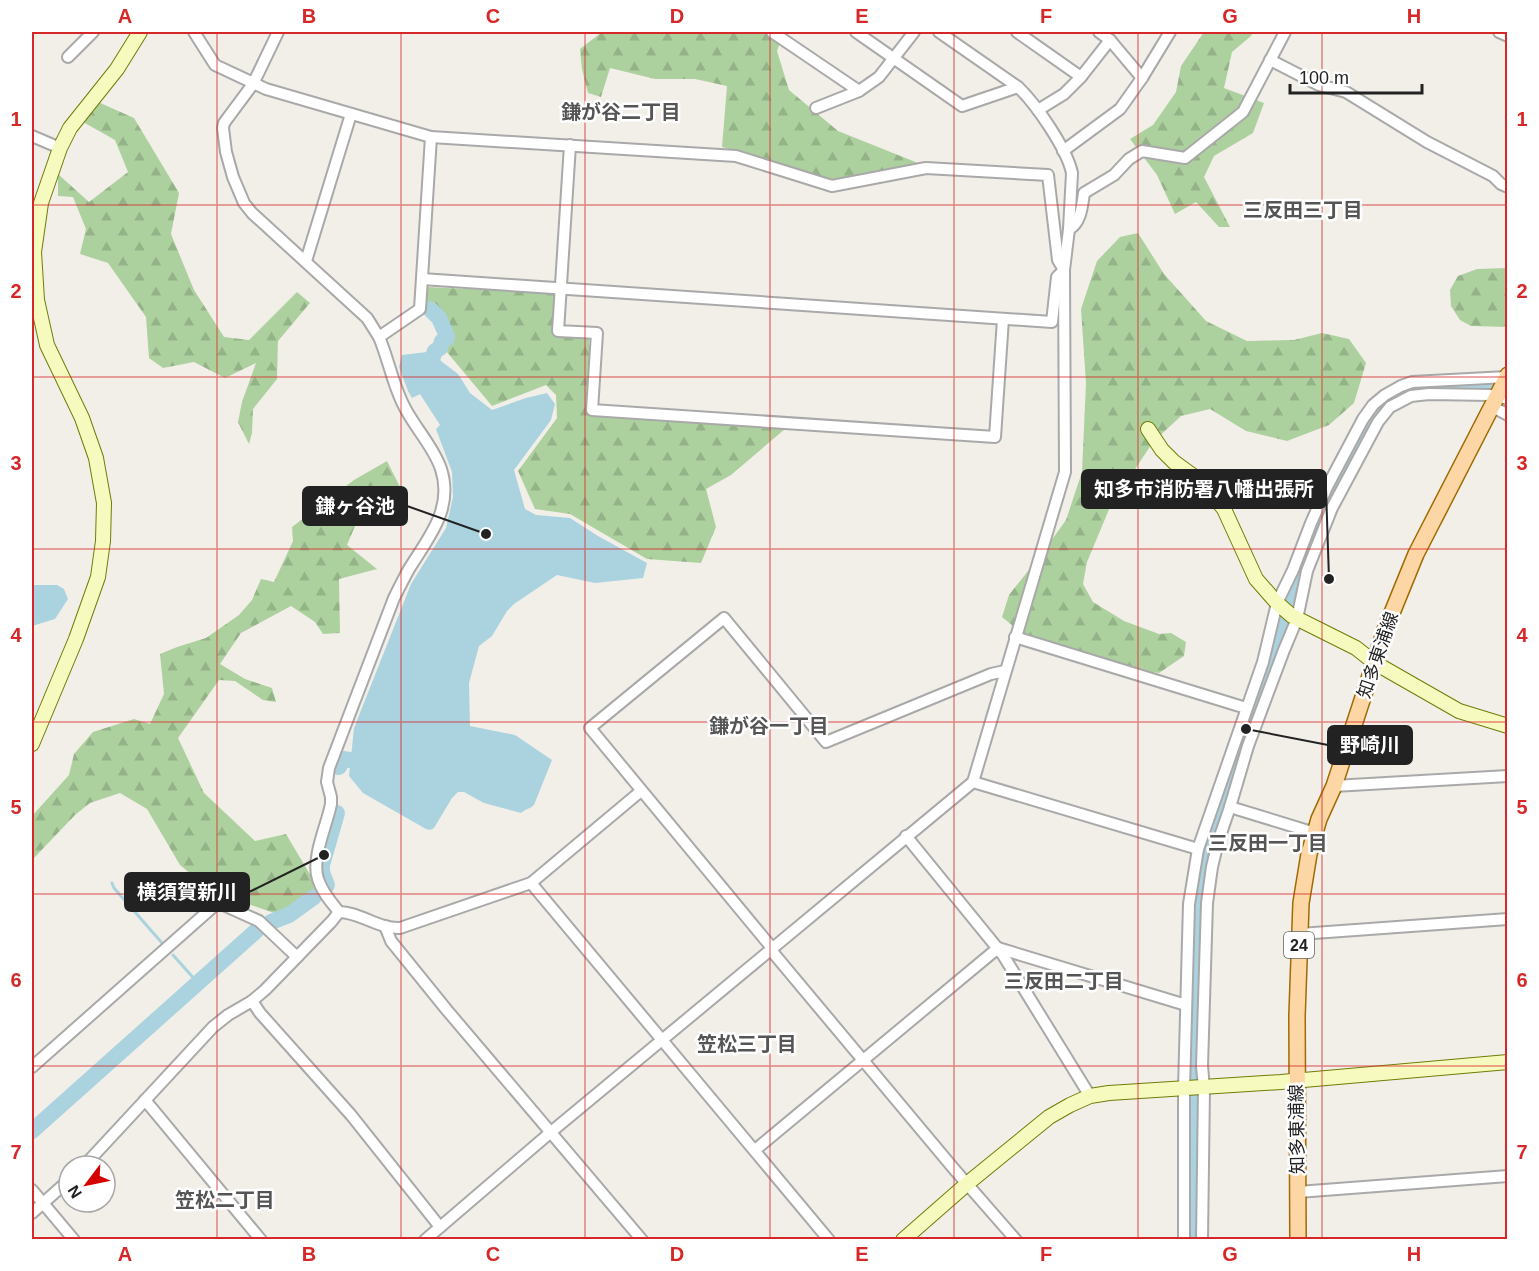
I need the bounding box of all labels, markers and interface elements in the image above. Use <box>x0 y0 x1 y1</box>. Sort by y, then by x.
text: A <box>118 5 132 27</box>
text: B <box>302 5 316 27</box>
text: C <box>486 5 500 27</box>
text: D <box>670 5 684 27</box>
text: E <box>855 5 869 27</box>
text: F <box>1040 5 1052 27</box>
text: G <box>1222 5 1238 27</box>
text: H <box>1407 5 1421 27</box>
scale bar <box>1290 57 1422 95</box>
text: 100 m <box>1299 68 1349 88</box>
district label: 鎌が谷二丁目 <box>561 101 681 123</box>
text: 1 <box>10 108 22 130</box>
text: 1 <box>1516 108 1528 130</box>
district label: 三反田三丁目 <box>1243 199 1363 221</box>
text: 2 <box>10 280 22 302</box>
text: 2 <box>1516 280 1528 302</box>
text: 3 <box>10 452 22 474</box>
text: 3 <box>1516 452 1528 474</box>
callout: 知多市消防署八幡出張所 <box>1082 470 1326 508</box>
text: 知多市消防署八幡出張所 <box>1094 478 1314 500</box>
callout: 鎌ヶ谷池 <box>303 487 407 525</box>
text: 鎌ヶ谷池 <box>315 495 395 517</box>
street label: 知多東浦線 <box>1354 609 1402 701</box>
text: 4 <box>10 624 22 646</box>
text: 4 <box>1516 624 1528 646</box>
district label: 鎌が谷一丁目 <box>709 715 829 737</box>
callout: 野崎川 <box>1328 726 1412 764</box>
text: 野崎川 <box>1340 734 1400 756</box>
text: 5 <box>10 796 22 818</box>
text: 5 <box>1516 796 1528 818</box>
district label: 三反田一丁目 <box>1208 832 1328 854</box>
callout: 横須賀新川 <box>125 873 249 911</box>
text: 横須賀新川 <box>137 881 237 903</box>
road number: 24 <box>1284 932 1314 958</box>
text: 6 <box>10 969 22 991</box>
text: 6 <box>1516 969 1528 991</box>
district label: 三反田二丁目 <box>1004 970 1124 992</box>
district label: 笠松三丁目 <box>697 1033 797 1055</box>
street label: 知多東浦線 <box>1286 1084 1308 1174</box>
text: 7 <box>10 1141 22 1163</box>
text: 7 <box>1516 1141 1528 1163</box>
north arrow <box>57 1154 117 1214</box>
text: N <box>64 1182 85 1201</box>
district label: 笠松二丁目 <box>175 1189 275 1211</box>
text: A <box>118 1243 132 1265</box>
text: B <box>302 1243 316 1265</box>
text: C <box>486 1243 500 1265</box>
text: D <box>670 1243 684 1265</box>
text: E <box>855 1243 869 1265</box>
text: F <box>1040 1243 1052 1265</box>
text: G <box>1222 1243 1238 1265</box>
text: H <box>1407 1243 1421 1265</box>

